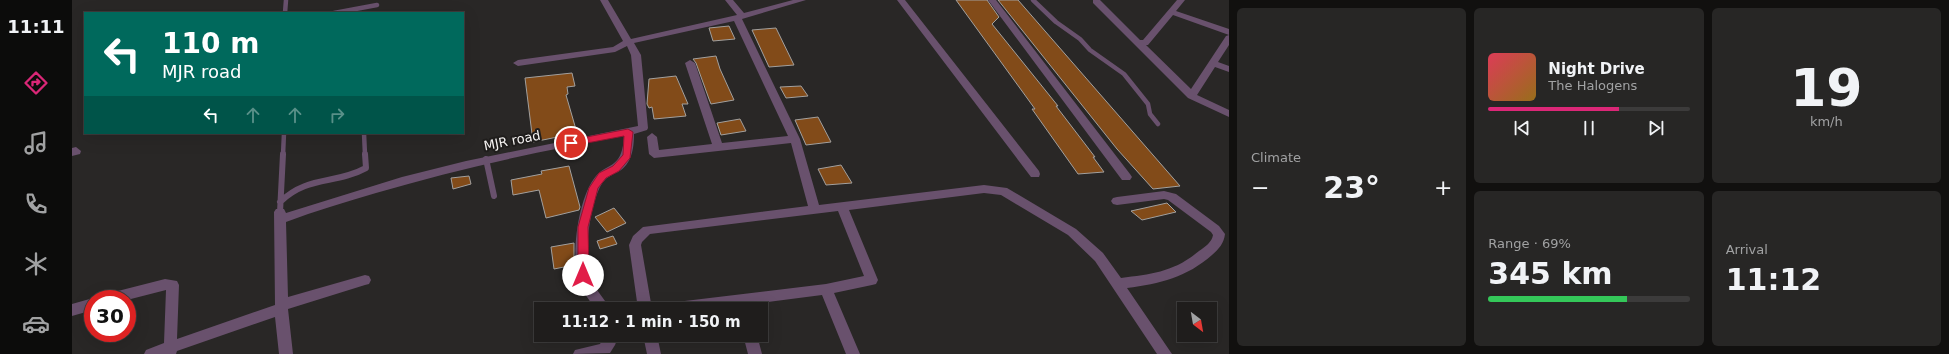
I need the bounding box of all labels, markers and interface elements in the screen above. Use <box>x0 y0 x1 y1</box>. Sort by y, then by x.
text: 11:11 <box>7 16 65 37</box>
text: 110 m <box>162 27 259 60</box>
icon: left <box>96 28 148 80</box>
text: 19 <box>1790 58 1863 118</box>
text: Night Drive <box>1548 60 1645 78</box>
text: MJR road <box>162 61 242 82</box>
icon: directions <box>22 69 50 97</box>
text: The Halogens <box>1548 78 1637 93</box>
icon: left <box>200 104 222 126</box>
icon: ahead <box>242 104 264 126</box>
icon: ahead <box>284 104 306 126</box>
icon: right <box>326 104 348 126</box>
text: km/h <box>1810 114 1843 129</box>
icon: previous <box>1511 117 1533 139</box>
icon: pause <box>1578 117 1600 139</box>
icon: next <box>1645 117 1667 139</box>
pin <box>554 126 588 160</box>
street label: MJR road <box>482 128 542 153</box>
icon: music <box>22 129 50 157</box>
icon: arrive <box>560 132 582 154</box>
text: Climate <box>1251 150 1301 165</box>
text: 23° <box>1323 170 1380 205</box>
text: − <box>1251 175 1269 200</box>
text: + <box>1434 175 1452 200</box>
icon: phone <box>22 190 50 218</box>
text: Range · 69% <box>1488 236 1571 251</box>
text: Arrival <box>1726 242 1768 257</box>
icon: climate <box>22 250 50 278</box>
position arrow <box>562 254 604 296</box>
text: 345 km <box>1488 256 1613 291</box>
text: 11:12 <box>1726 262 1821 297</box>
speed limit sign: 30 <box>84 290 136 342</box>
north arrow <box>1177 302 1217 342</box>
map controls <box>1177 302 1217 342</box>
icon: car <box>22 310 50 338</box>
text: 11:12 · 1 min · 150 m <box>561 313 741 331</box>

